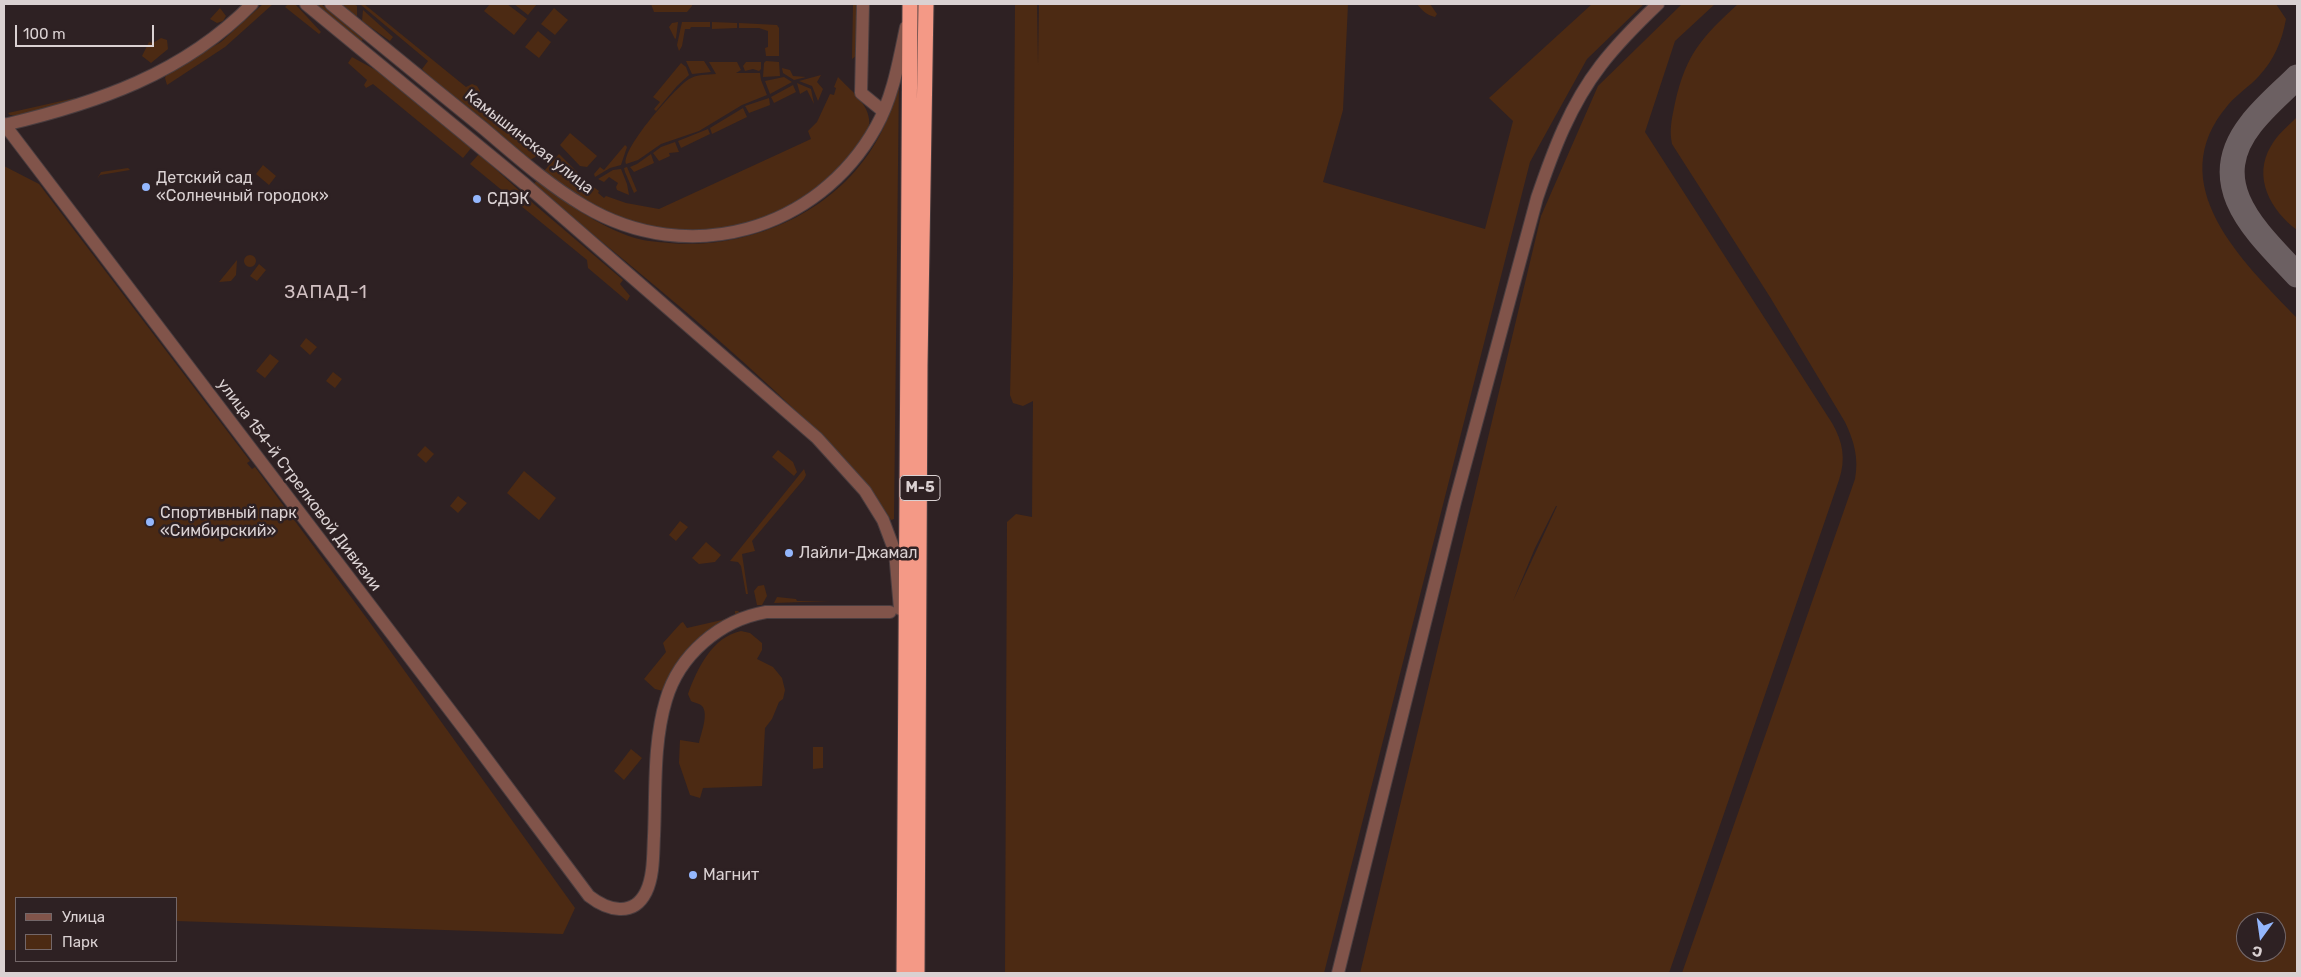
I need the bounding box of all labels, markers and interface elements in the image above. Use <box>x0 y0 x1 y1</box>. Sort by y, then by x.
scale bar <box>18 15 156 47</box>
text: 100 m <box>23 25 65 43</box>
street label: Камышинская улица <box>461 86 597 198</box>
place label: Детский сад «Солнечный городок» <box>156 168 329 206</box>
marker: Детский сад «Солнечный городок» <box>140 181 152 193</box>
place label: СДЭК <box>487 189 529 209</box>
marker: СДЭК <box>471 193 483 205</box>
district label: ЗАПАД-1 <box>283 282 369 304</box>
street label: улица 154-й Стрелковой Дивизии <box>213 375 385 595</box>
road number: М-5 <box>900 476 940 500</box>
place label: Спортивный парк «Симбирский» <box>160 503 297 541</box>
marker: Спортивный парк «Симбирский» <box>144 516 156 528</box>
place label: Лайли-Джамал <box>799 543 918 563</box>
marker: Лайли-Джамал <box>783 547 795 559</box>
place label: Магнит <box>703 865 759 885</box>
marker: Магнит <box>687 869 699 881</box>
legend <box>15 897 178 962</box>
text: Улица <box>62 908 105 926</box>
north arrow <box>2236 912 2286 962</box>
text: Парк <box>62 933 98 951</box>
text: С <box>2251 942 2264 961</box>

